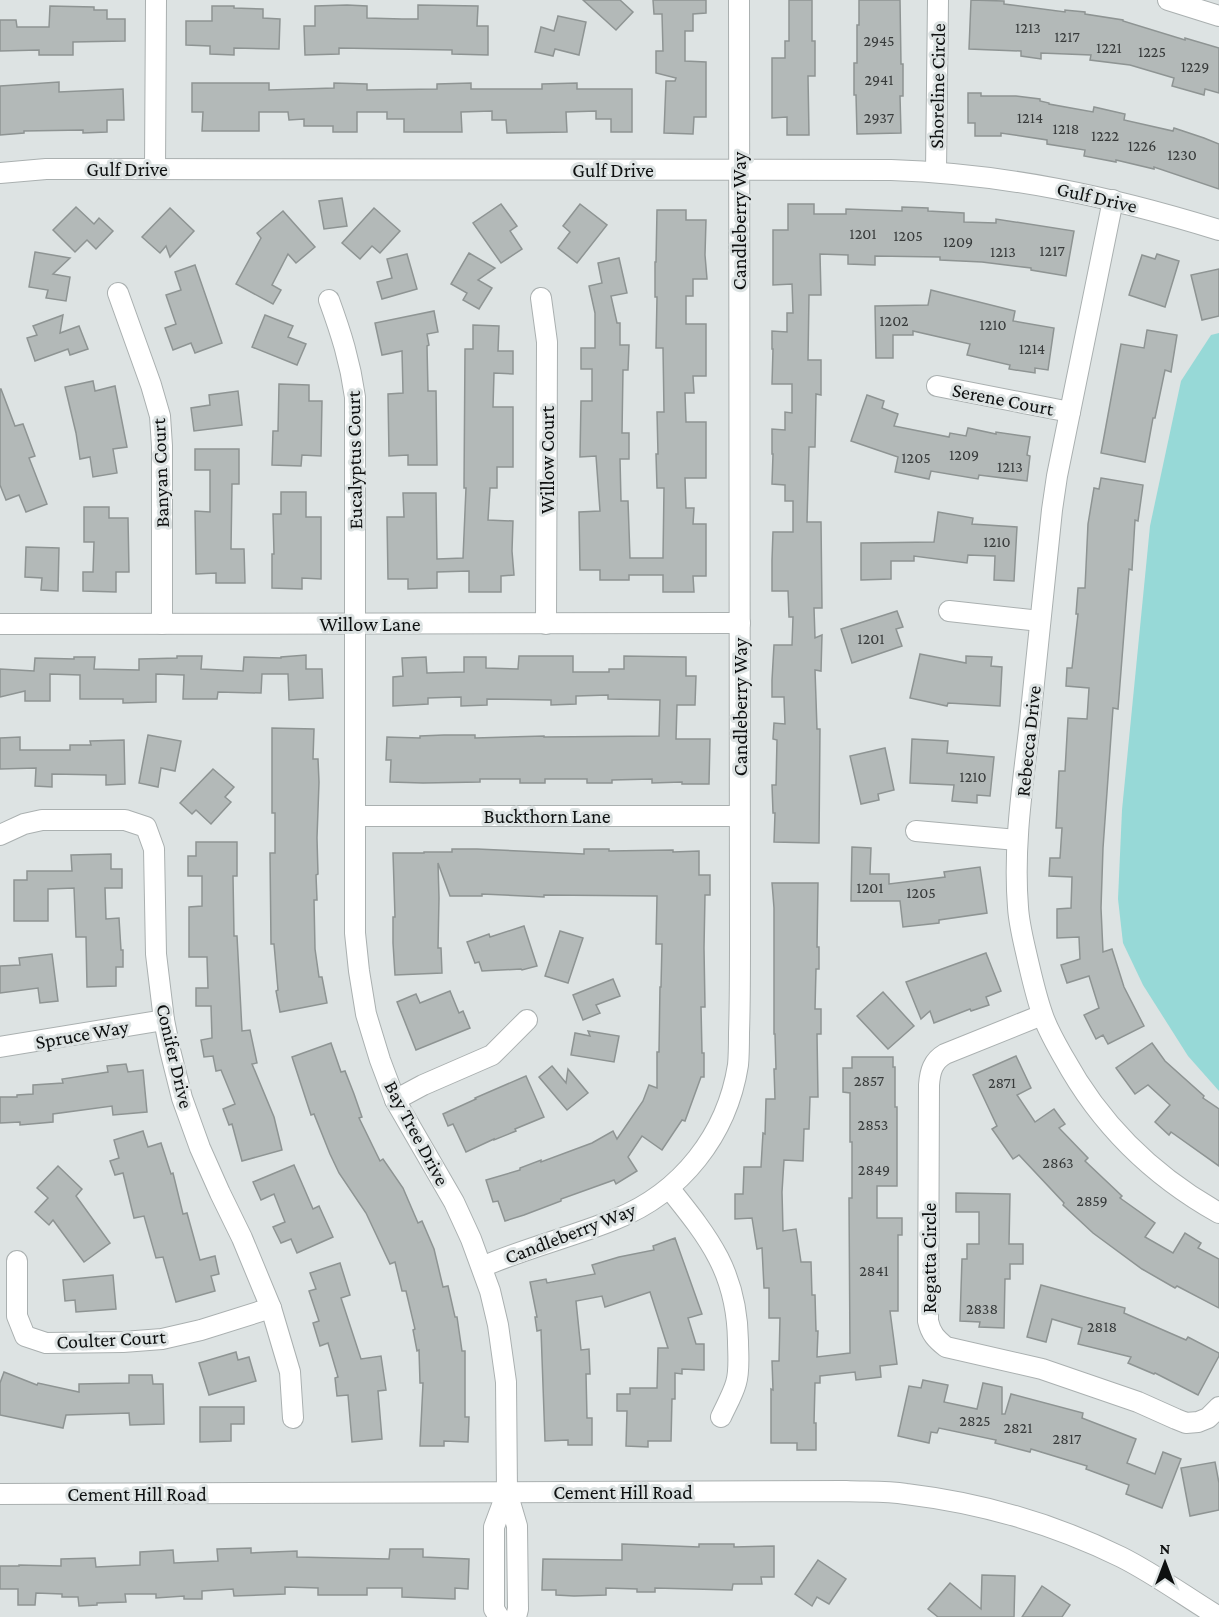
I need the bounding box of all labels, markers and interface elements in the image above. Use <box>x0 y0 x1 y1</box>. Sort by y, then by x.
house number: 1213 <box>1015 19 1041 36</box>
street label: Shoreline Circle <box>925 23 949 149</box>
house number: 1217 <box>1054 28 1080 45</box>
house number: 2945 <box>863 32 895 49</box>
house number: 1221 <box>1096 39 1122 56</box>
house number: 1225 <box>1138 43 1166 60</box>
house number: 1229 <box>1181 58 1209 75</box>
house number: 2941 <box>864 71 894 88</box>
house number: 2937 <box>864 109 895 126</box>
house number: 1214 <box>1017 109 1043 126</box>
house number: 1218 <box>1053 120 1079 137</box>
house number: 1222 <box>1091 127 1119 144</box>
house number: 1226 <box>1128 137 1156 154</box>
house number: 1230 <box>1167 146 1197 163</box>
street label: Candleberry Way <box>728 151 751 290</box>
street label: Gulf Drive <box>86 158 168 180</box>
street label: Gulf Drive <box>572 159 654 181</box>
street label: Gulf Drive <box>1055 177 1139 217</box>
house number: 1201 <box>849 225 877 242</box>
house number: 1205 <box>893 227 923 244</box>
house number: 1209 <box>943 233 973 250</box>
house number: 1217 <box>1039 242 1065 259</box>
house number: 1213 <box>990 243 1016 260</box>
house number: 1202 <box>879 312 909 329</box>
house number: 1210 <box>979 316 1007 333</box>
house number: 1214 <box>1019 340 1045 357</box>
street label: Serene Court <box>950 378 1056 420</box>
street label: Eucalyptus Court <box>342 390 367 530</box>
street label: Willow Court <box>536 406 558 514</box>
street label: Banyan Court <box>147 417 174 528</box>
house number: 1209 <box>949 446 979 463</box>
house number: 1205 <box>901 449 931 466</box>
house number: 1213 <box>997 458 1023 475</box>
house number: 1210 <box>983 533 1011 550</box>
street label: Willow Lane <box>320 613 421 635</box>
house number: 1201 <box>857 630 885 647</box>
street label: Candleberry Way <box>729 637 752 776</box>
street label: Rebecca Drive <box>1011 684 1045 798</box>
house number: 1210 <box>959 768 987 785</box>
street label: Buckthorn Lane <box>484 805 611 827</box>
house number: 1201 <box>856 879 884 896</box>
house number: 1205 <box>906 884 936 901</box>
street label: Conifer Drive <box>152 1002 198 1111</box>
street label: Spruce Way <box>34 1015 131 1054</box>
house number: 2857 <box>854 1072 885 1089</box>
house number: 2871 <box>988 1074 1016 1091</box>
street label: Bay Tree Drive <box>379 1077 454 1190</box>
house number: 2853 <box>858 1116 888 1133</box>
house number: 2863 <box>1042 1154 1074 1171</box>
house number: 2849 <box>858 1161 890 1178</box>
house number: 2859 <box>1076 1192 1108 1209</box>
street label: Candleberry Way <box>501 1198 640 1269</box>
street label: Regatta Circle <box>918 1203 941 1313</box>
house number: 2841 <box>859 1262 889 1279</box>
house number: 2838 <box>966 1300 998 1317</box>
house number: 2818 <box>1087 1318 1117 1335</box>
street label: Coulter Court <box>56 1325 167 1353</box>
house number: 2825 <box>959 1412 991 1429</box>
house number: 2821 <box>1003 1419 1033 1436</box>
house number: 2817 <box>1053 1430 1082 1447</box>
street label: Cement Hill Road <box>553 1481 693 1503</box>
street label: Cement Hill Road <box>67 1483 207 1505</box>
north arrow <box>1135 1533 1195 1593</box>
text: N <box>1160 1540 1171 1557</box>

